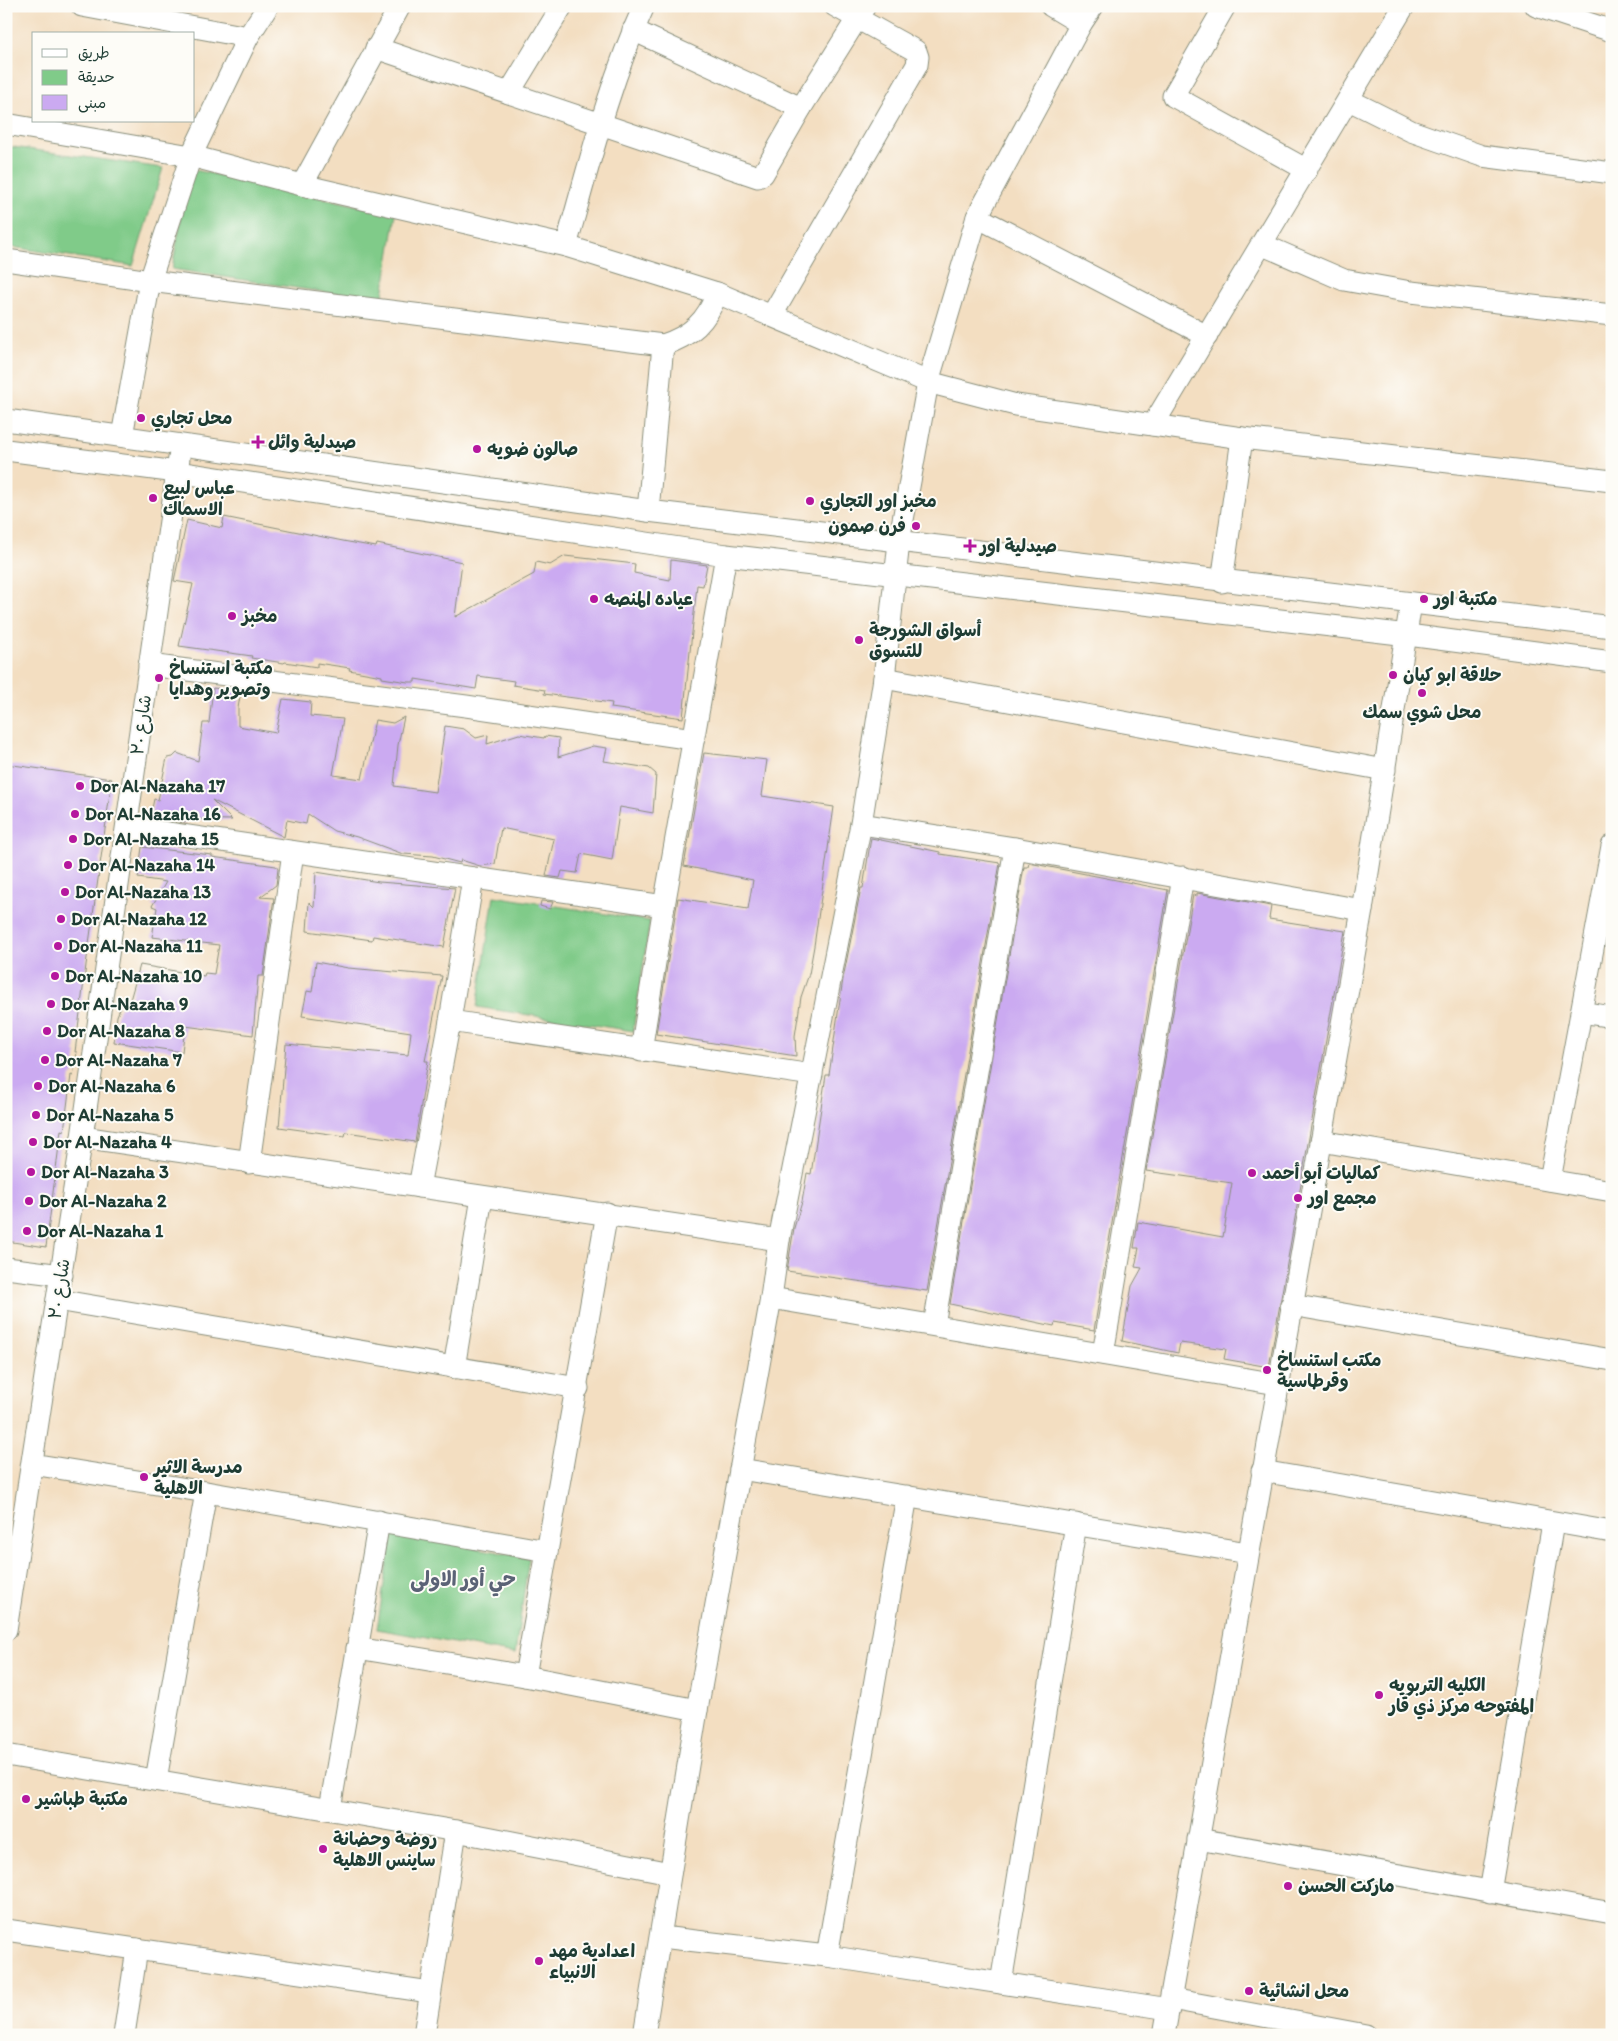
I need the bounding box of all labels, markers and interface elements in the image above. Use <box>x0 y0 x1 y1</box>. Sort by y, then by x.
legend <box>32 32 195 122</box>
text: طريق <box>78 44 110 62</box>
text: حديقة <box>78 68 115 86</box>
text: مبنى <box>78 94 106 113</box>
place label: محل تجاري <box>151 407 233 432</box>
marker: محل تجاري <box>135 412 147 424</box>
place label: صيدلية وائل <box>268 431 356 453</box>
marker: صيدلية وائل <box>252 436 264 448</box>
place label: صالون ضويه <box>487 438 578 461</box>
marker: صالون ضويه <box>471 443 483 455</box>
place label: عباس لبيع الاسماك <box>163 477 235 520</box>
place label: مخبز اور التجاري <box>820 490 937 515</box>
marker: عباس لبيع الاسماك <box>147 492 159 504</box>
marker: مخبز اور التجاري <box>804 495 816 507</box>
place label: فرن صمون <box>828 515 906 537</box>
marker: فرن صمون <box>910 520 922 532</box>
place label: صيدلية اور <box>978 535 1057 557</box>
marker: صيدلية اور <box>964 540 976 552</box>
place label: عياده المنصه <box>604 588 693 610</box>
place label: مكتبة اور <box>1432 588 1497 610</box>
marker: عياده المنصه <box>588 593 600 605</box>
marker: مكتبة اور <box>1418 593 1430 605</box>
place label: مخبز <box>240 605 278 627</box>
marker: مخبز <box>226 610 238 622</box>
place label: أسواق الشورجة للتسوق <box>869 619 982 663</box>
marker: أسواق الشورجة للتسوق <box>853 634 865 646</box>
place label: مكتبة استنساخ وتصوير وهدايا <box>169 657 273 701</box>
place label: حلاقة ابو كيان <box>1403 664 1502 686</box>
marker: حلاقة ابو كيان <box>1387 669 1399 681</box>
marker: مكتبة استنساخ وتصوير وهدايا <box>153 672 165 684</box>
marker: محل شوي سمك <box>1416 687 1428 699</box>
street label: شارع ٣٠ <box>126 693 157 757</box>
place label: محل شوي سمك <box>1363 701 1481 726</box>
place label: Dor Al-Nazaha 17 <box>90 775 225 797</box>
marker: Dor Al-Nazaha 17 <box>74 780 86 792</box>
place label: Dor Al-Nazaha 16 <box>85 803 221 825</box>
marker: Dor Al-Nazaha 16 <box>69 808 81 820</box>
place label: Dor Al-Nazaha 15 <box>83 828 219 850</box>
marker: Dor Al-Nazaha 15 <box>67 833 79 845</box>
place label: Dor Al-Nazaha 14 <box>78 854 215 876</box>
marker: Dor Al-Nazaha 14 <box>62 859 74 871</box>
place label: Dor Al-Nazaha 13 <box>75 881 211 903</box>
marker: Dor Al-Nazaha 13 <box>59 886 71 898</box>
place label: Dor Al-Nazaha 12 <box>71 908 207 930</box>
marker: Dor Al-Nazaha 12 <box>55 913 67 925</box>
place label: Dor Al-Nazaha 11 <box>68 935 203 957</box>
marker: Dor Al-Nazaha 11 <box>52 940 64 952</box>
place label: Dor Al-Nazaha 10 <box>65 965 202 987</box>
marker: Dor Al-Nazaha 10 <box>49 970 61 982</box>
place label: Dor Al-Nazaha 9 <box>61 993 188 1015</box>
marker: Dor Al-Nazaha 9 <box>45 998 57 1010</box>
place label: Dor Al-Nazaha 8 <box>57 1020 185 1042</box>
marker: Dor Al-Nazaha 8 <box>41 1025 53 1037</box>
place label: Dor Al-Nazaha 7 <box>55 1049 182 1071</box>
marker: Dor Al-Nazaha 7 <box>39 1054 51 1066</box>
place label: Dor Al-Nazaha 6 <box>48 1075 176 1097</box>
marker: Dor Al-Nazaha 6 <box>32 1080 44 1092</box>
place label: Dor Al-Nazaha 5 <box>46 1104 174 1126</box>
marker: Dor Al-Nazaha 5 <box>30 1109 42 1121</box>
place label: Dor Al-Nazaha 4 <box>43 1131 172 1153</box>
marker: Dor Al-Nazaha 4 <box>27 1136 39 1148</box>
place label: Dor Al-Nazaha 3 <box>41 1161 169 1183</box>
place label: كماليات أبو أحمد <box>1262 1162 1381 1184</box>
marker: Dor Al-Nazaha 3 <box>25 1166 37 1178</box>
marker: كماليات أبو أحمد <box>1246 1167 1258 1179</box>
place label: مجمع اور <box>1306 1187 1377 1211</box>
place label: Dor Al-Nazaha 2 <box>39 1190 167 1212</box>
marker: مجمع اور <box>1292 1192 1304 1204</box>
marker: Dor Al-Nazaha 2 <box>23 1195 35 1207</box>
place label: Dor Al-Nazaha 1 <box>37 1220 164 1242</box>
marker: Dor Al-Nazaha 1 <box>21 1225 33 1237</box>
street label: شارع ٣٠ <box>43 1257 76 1321</box>
place label: مكتب استنساخ وقرطاسية <box>1277 1349 1381 1392</box>
marker: مكتب استنساخ وقرطاسية <box>1261 1364 1273 1376</box>
place label: مدرسة الاثير الاهلية <box>152 1456 243 1499</box>
marker: مدرسة الاثير الاهلية <box>138 1471 150 1483</box>
district label: حي أور الاولى <box>410 1567 516 1597</box>
place label: الكليه التربويه المفتوحه مركز ذي قار <box>1387 1674 1534 1720</box>
marker: الكليه التربويه المفتوحه مركز ذي قار <box>1373 1689 1385 1701</box>
place label: مكتبة طباشير <box>34 1788 128 1810</box>
marker: مكتبة طباشير <box>20 1793 32 1805</box>
place label: روضة وحضانة ساينس الاهلية <box>333 1828 437 1871</box>
marker: روضة وحضانة ساينس الاهلية <box>317 1843 329 1855</box>
place label: ماركت الحسن <box>1298 1875 1395 1897</box>
marker: ماركت الحسن <box>1282 1880 1294 1892</box>
place label: اعدادية مهد الانبياء <box>549 1940 635 1983</box>
marker: اعدادية مهد الانبياء <box>533 1955 545 1967</box>
place label: محل انشائية <box>1259 1980 1349 2002</box>
marker: محل انشائية <box>1243 1985 1255 1997</box>

